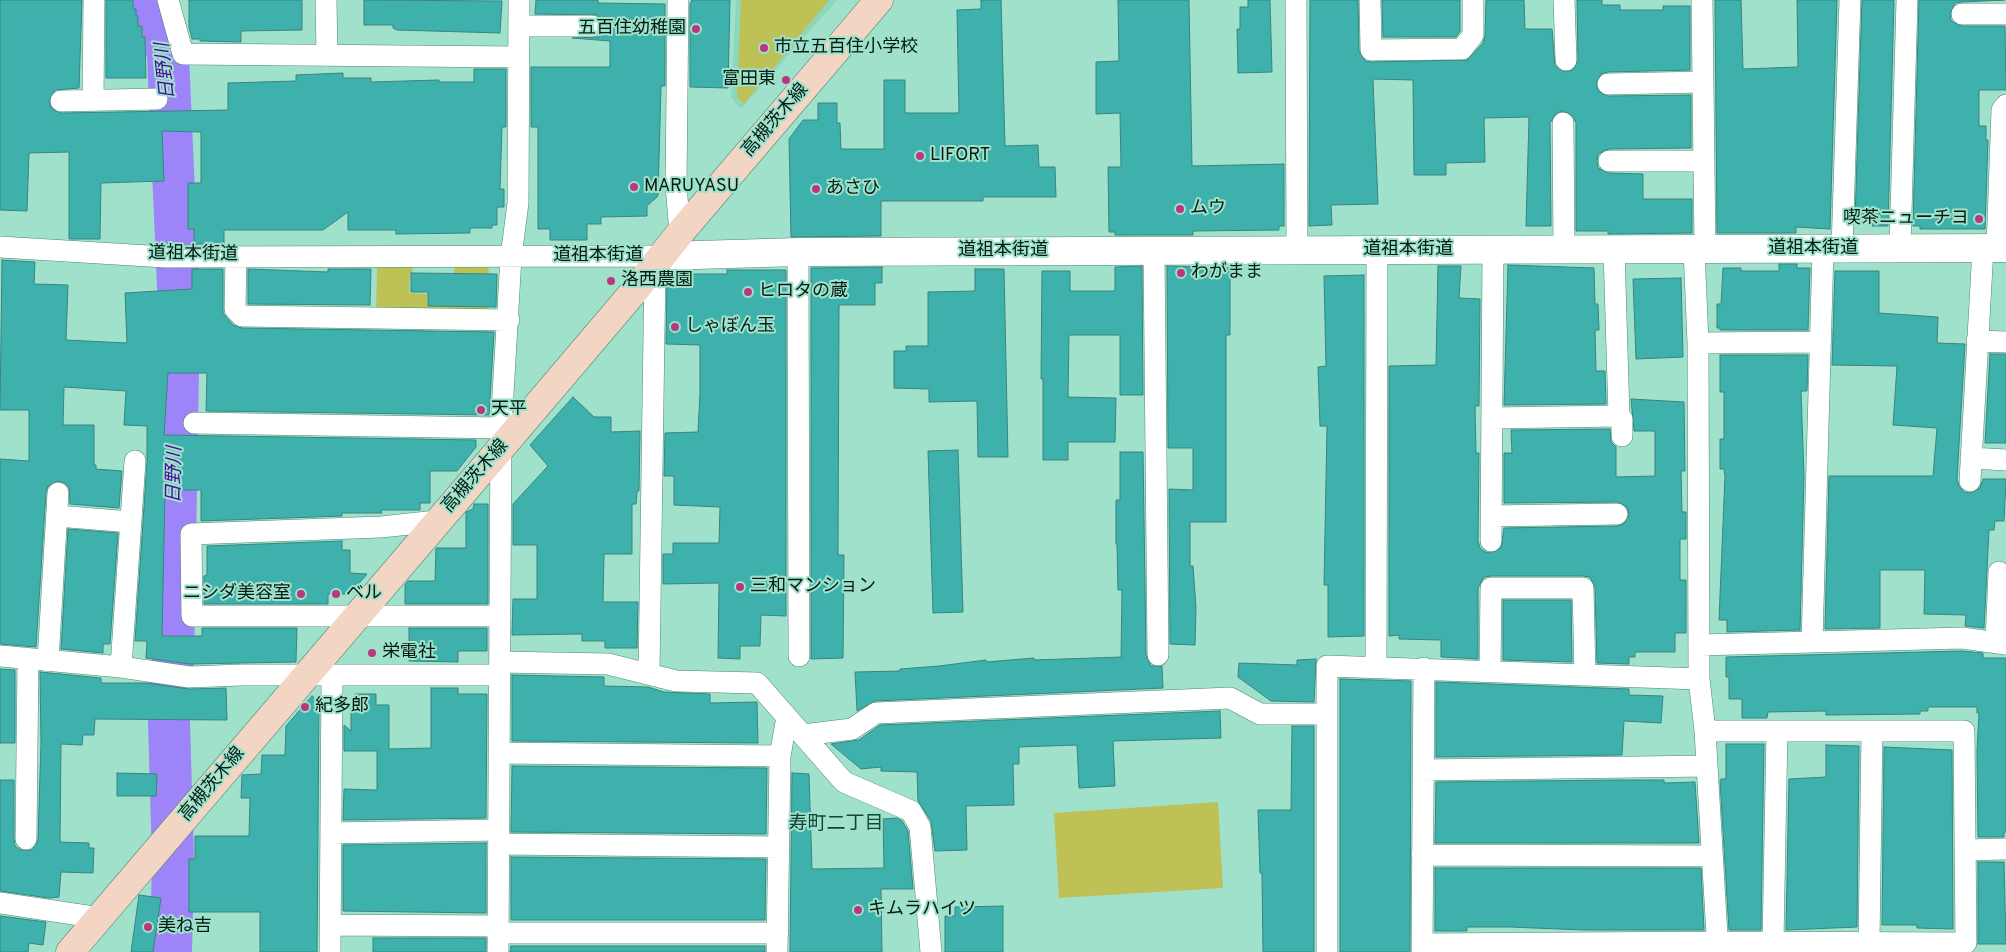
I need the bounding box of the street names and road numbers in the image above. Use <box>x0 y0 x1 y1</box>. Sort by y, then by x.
street label: 高槻茨木線 <box>738 80 814 162</box>
street label: 道祖本街道 <box>1768 238 1858 260</box>
street label: 道祖本街道 <box>1363 239 1453 261</box>
street label: 道祖本街道 <box>958 240 1048 262</box>
street label: 道祖本街道 <box>148 243 238 267</box>
street label: 道祖本街道 <box>553 245 643 267</box>
street label: 高槻茨木線 <box>438 436 514 518</box>
street label: 高槻茨木線 <box>176 744 250 826</box>

